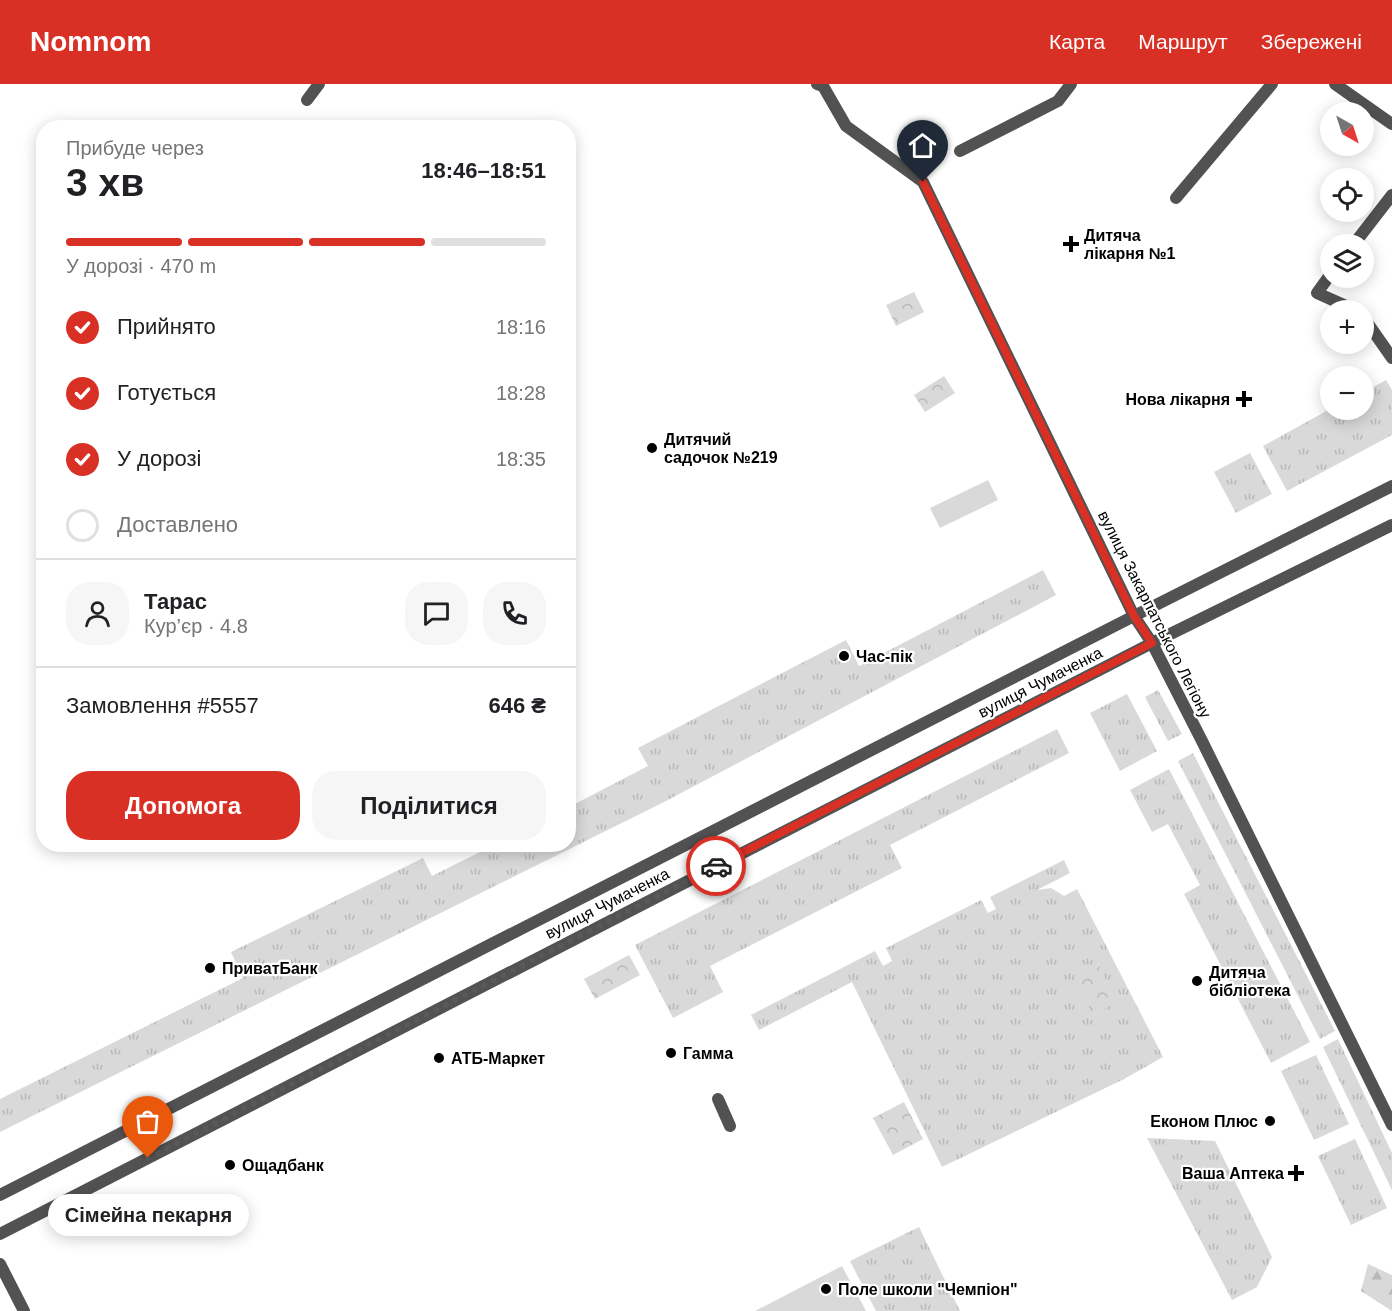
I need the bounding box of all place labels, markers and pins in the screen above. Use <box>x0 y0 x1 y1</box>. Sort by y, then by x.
pin <box>897 120 948 182</box>
place label: Дитяча лікарня №1 <box>1084 227 1176 262</box>
marker: Дитяча лікарня №1 <box>1062 235 1080 253</box>
marker: Нова лікарня <box>1235 390 1253 408</box>
place label: Нова лікарня <box>1125 391 1230 408</box>
place label: Дитячий садочок №219 <box>664 431 778 466</box>
marker: Дитячий садочок №219 <box>645 441 659 455</box>
place label: Час-пік <box>856 648 913 665</box>
marker: Час-пік <box>837 649 851 663</box>
place label: ПриватБанк <box>222 960 319 977</box>
marker: ПриватБанк <box>203 961 217 975</box>
place label: Дитяча бібліотека <box>1209 964 1291 999</box>
marker: Дитяча бібліотека <box>1190 974 1204 988</box>
place label: Гамма <box>683 1045 733 1062</box>
marker: Гамма <box>664 1046 678 1060</box>
place label: АТБ-Маркет <box>451 1050 545 1067</box>
marker: АТБ-Маркет <box>432 1051 446 1065</box>
pin <box>122 1096 173 1158</box>
place label: Економ Плюс <box>1150 1113 1258 1130</box>
marker: Економ Плюс <box>1263 1114 1277 1128</box>
place label: Ощадбанк <box>242 1157 325 1174</box>
marker: Ощадбанк <box>223 1158 237 1172</box>
place label: Ваша Аптека <box>1182 1165 1284 1182</box>
marker: Ваша Аптека <box>1289 1166 1303 1180</box>
callout: Сімейна пекарня <box>48 1194 249 1236</box>
place label: Поле школи "Чемпіон" <box>838 1281 1018 1298</box>
marker: Поле школи "Чемпіон" <box>819 1282 833 1296</box>

